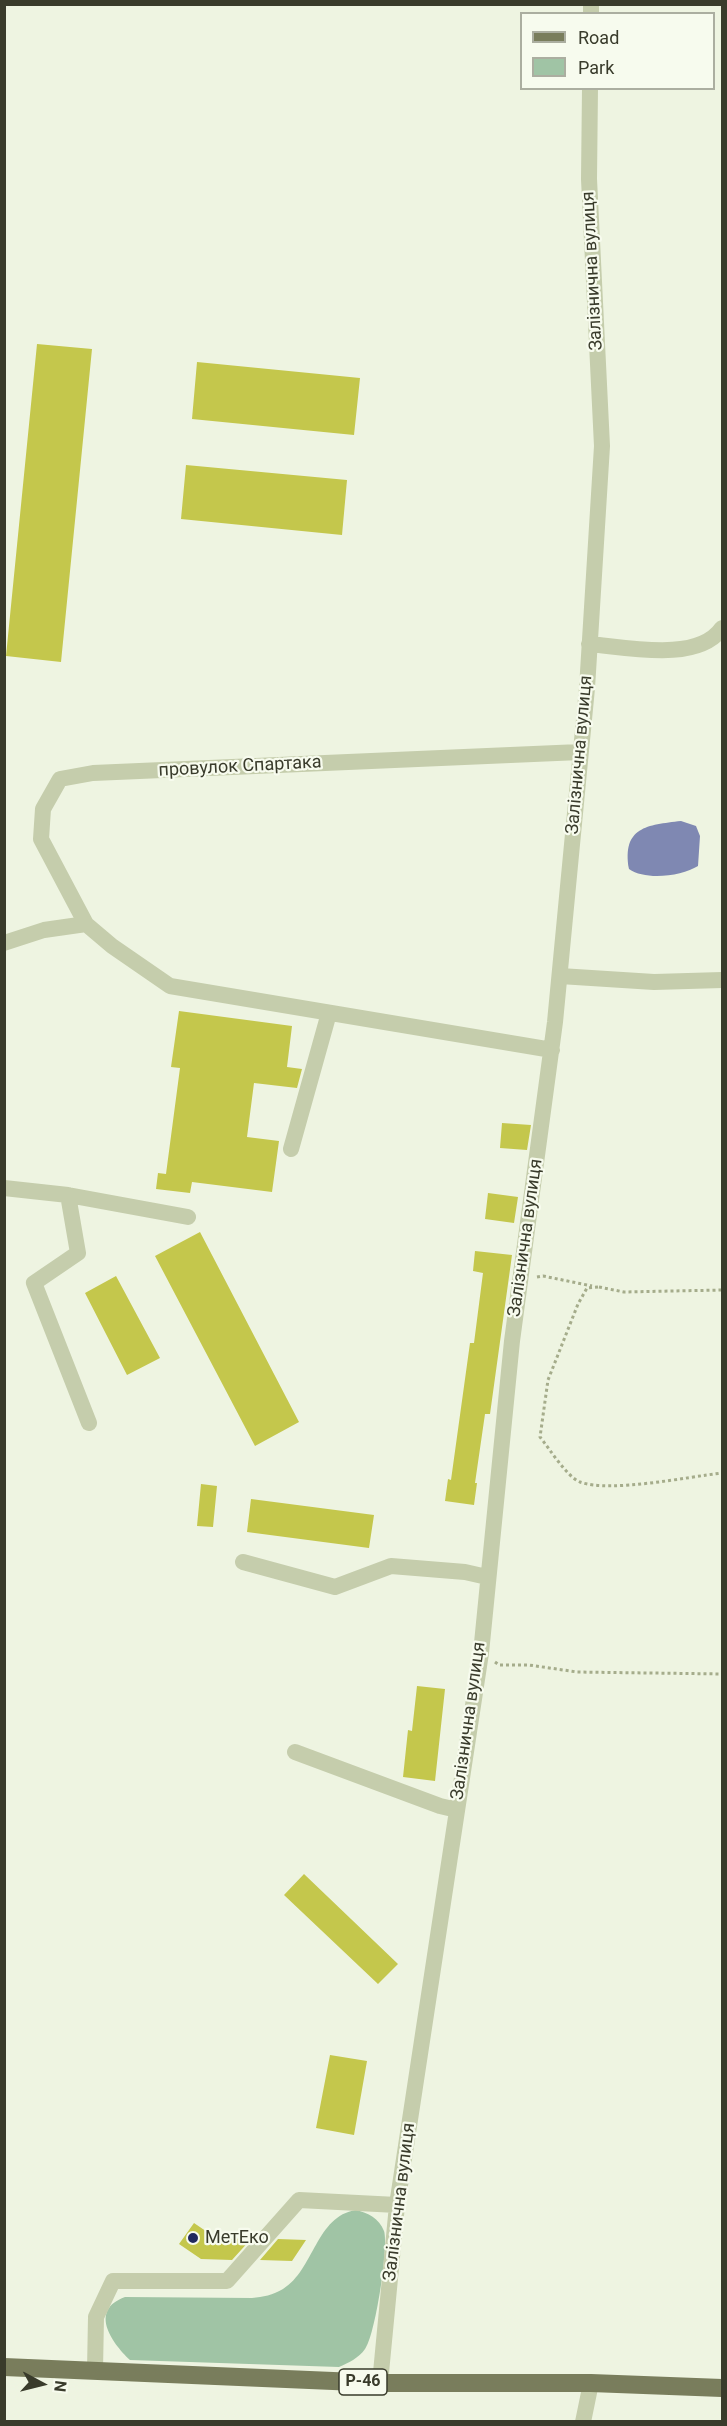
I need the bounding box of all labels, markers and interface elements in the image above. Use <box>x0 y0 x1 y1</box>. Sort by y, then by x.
legend <box>520 12 715 90</box>
text: Road <box>578 27 619 48</box>
text: Park <box>578 57 614 78</box>
street label: Залізнична вулиця <box>578 191 608 351</box>
street label: Залізнична вулиця <box>562 675 598 835</box>
street label: провулок Спартака <box>158 752 322 782</box>
street label: Залізнична вулиця <box>504 1158 548 1318</box>
street label: Залізнична вулиця <box>447 1641 491 1801</box>
street label: Залізнична вулиця <box>380 2122 420 2282</box>
place label: МетЕко <box>205 2227 269 2249</box>
marker: МетЕко <box>186 2231 200 2245</box>
north arrow <box>12 2354 72 2414</box>
road number: Р-46 <box>339 2369 387 2395</box>
text: N <box>50 2379 70 2393</box>

